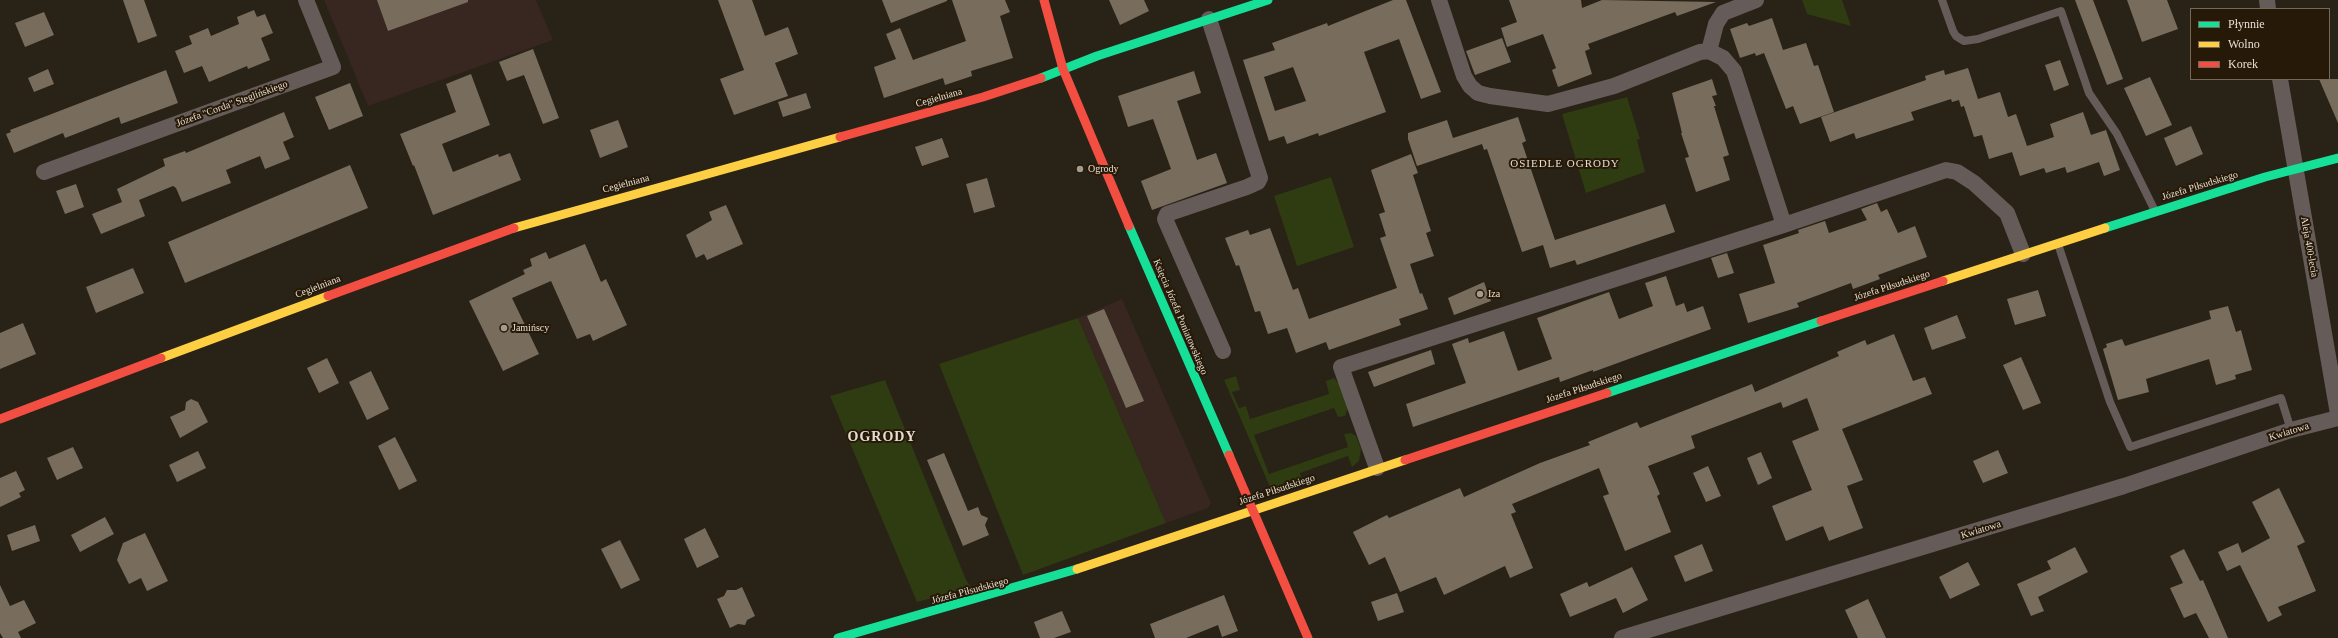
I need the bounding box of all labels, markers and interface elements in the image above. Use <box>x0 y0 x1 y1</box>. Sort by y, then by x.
legend <box>2190 8 2330 80</box>
text: Płynnie <box>2228 17 2265 31</box>
text: Wolno <box>2228 37 2260 51</box>
text: Korek <box>2228 57 2258 71</box>
street label: Józefa "Corda" Steglińskiego <box>175 78 289 130</box>
street label: Cegielniana <box>914 86 964 110</box>
district label: OSIEDLE OGRODY <box>1510 157 1620 171</box>
place label: Ogrody <box>1088 163 1119 175</box>
marker: Ogrody <box>1075 164 1085 174</box>
street label: Józefa Piłsudskiego <box>2160 169 2240 203</box>
street label: Cegielniana <box>601 172 651 196</box>
street label: Aleja 400-lecia <box>2298 216 2320 278</box>
street label: Księcia Józefa Poniatowskiego <box>1150 257 1210 377</box>
street label: Józefa Piłsudskiego <box>1853 268 1931 304</box>
street label: Cegielniana <box>294 273 342 301</box>
place label: Iza <box>1488 288 1500 300</box>
marker: Iza <box>1475 289 1485 299</box>
place label: Jamińscy <box>512 322 549 334</box>
marker: Jamińscy <box>499 323 509 333</box>
street label: Józefa Piłsudskiego <box>1545 370 1623 406</box>
street label: Kwiatowa <box>2268 420 2310 444</box>
district label: OGRODY <box>848 429 916 445</box>
street label: Józefa Piłsudskiego <box>1238 472 1316 508</box>
street label: Kwiatowa <box>1960 518 2002 542</box>
street label: Józefa Piłsudskiego <box>930 575 1010 607</box>

